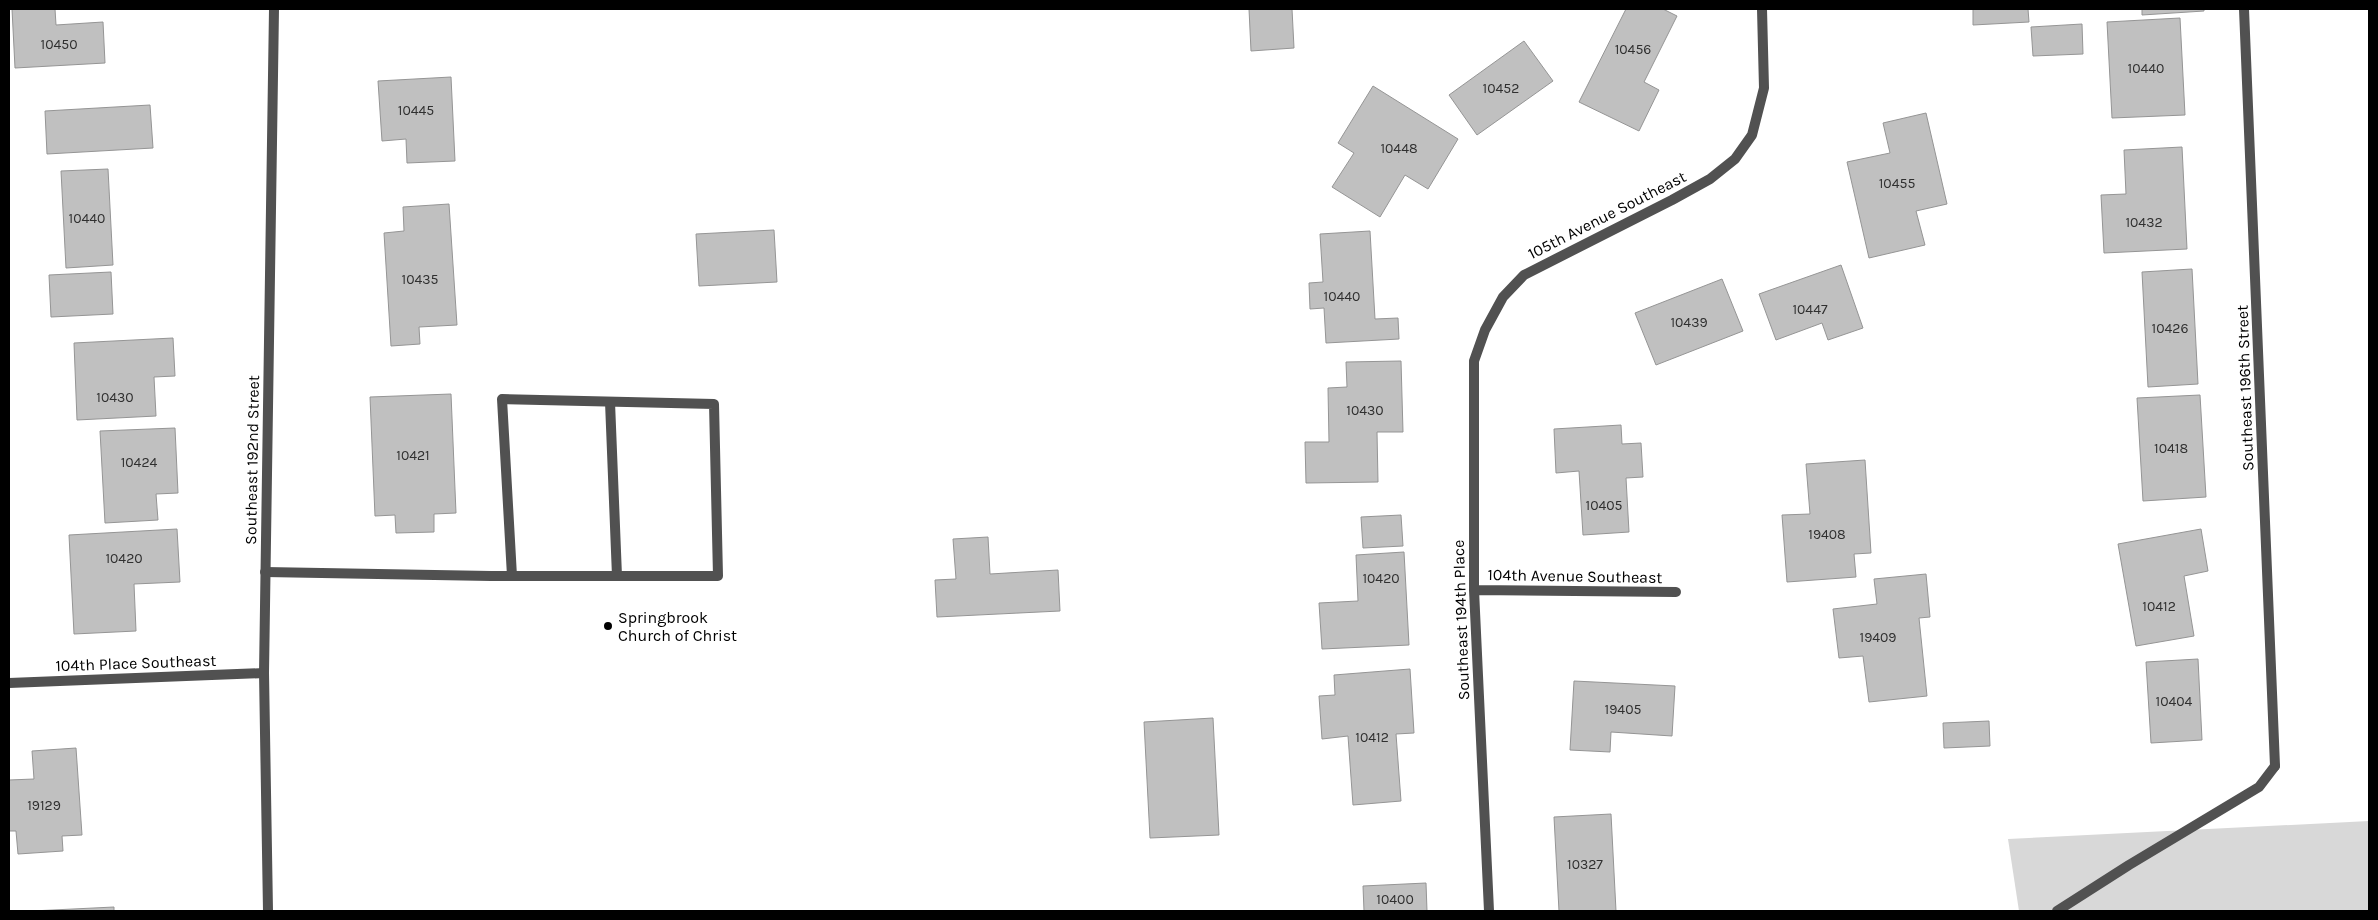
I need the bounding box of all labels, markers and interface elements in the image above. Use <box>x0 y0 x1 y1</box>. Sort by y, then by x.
house number: 10450 <box>41 36 77 53</box>
house number: 10456 <box>1615 41 1651 58</box>
house number: 10440 <box>2128 60 2164 77</box>
house number: 10452 <box>1483 80 1519 97</box>
house number: 10445 <box>398 102 434 119</box>
house number: 10448 <box>1380 140 1418 157</box>
street label: 105th Avenue Southeast <box>1525 167 1689 263</box>
house number: 10455 <box>1879 175 1915 192</box>
house number: 10440 <box>69 210 105 227</box>
house number: 10432 <box>2125 214 2163 231</box>
house number: 10435 <box>402 271 439 288</box>
house number: 10440 <box>1324 288 1360 305</box>
house number: 10447 <box>1792 301 1828 318</box>
street label: Southeast 196th Street <box>2233 305 2257 471</box>
house number: 10439 <box>1670 314 1708 331</box>
house number: 10426 <box>2152 320 2188 337</box>
street label: Southeast 192nd Street <box>241 375 263 545</box>
house number: 10430 <box>96 389 134 406</box>
house number: 10430 <box>1346 402 1384 419</box>
house number: 10418 <box>2154 440 2188 457</box>
house number: 10421 <box>396 447 430 464</box>
house number: 10424 <box>121 454 158 471</box>
house number: 10405 <box>1586 497 1623 514</box>
house number: 19408 <box>1808 526 1846 543</box>
street label: Southeast 194th Place <box>1449 539 1473 701</box>
house number: 10420 <box>105 550 143 567</box>
street label: 104th Avenue Southeast <box>1487 565 1663 587</box>
house number: 10420 <box>1362 570 1400 587</box>
house number: 10412 <box>2142 598 2176 615</box>
place label: Springbrook Church of Christ <box>618 608 737 645</box>
marker: Springbrook Church of Christ <box>602 620 614 632</box>
house number: 19409 <box>1860 629 1897 646</box>
street label: 104th Place Southeast <box>55 651 217 675</box>
house number: 10404 <box>2156 693 2193 710</box>
house number: 19405 <box>1605 701 1641 718</box>
house number: 10412 <box>1355 729 1389 746</box>
house number: 19129 <box>27 797 61 814</box>
house number: 10327 <box>1567 856 1603 873</box>
house number: 10400 <box>1376 891 1414 908</box>

